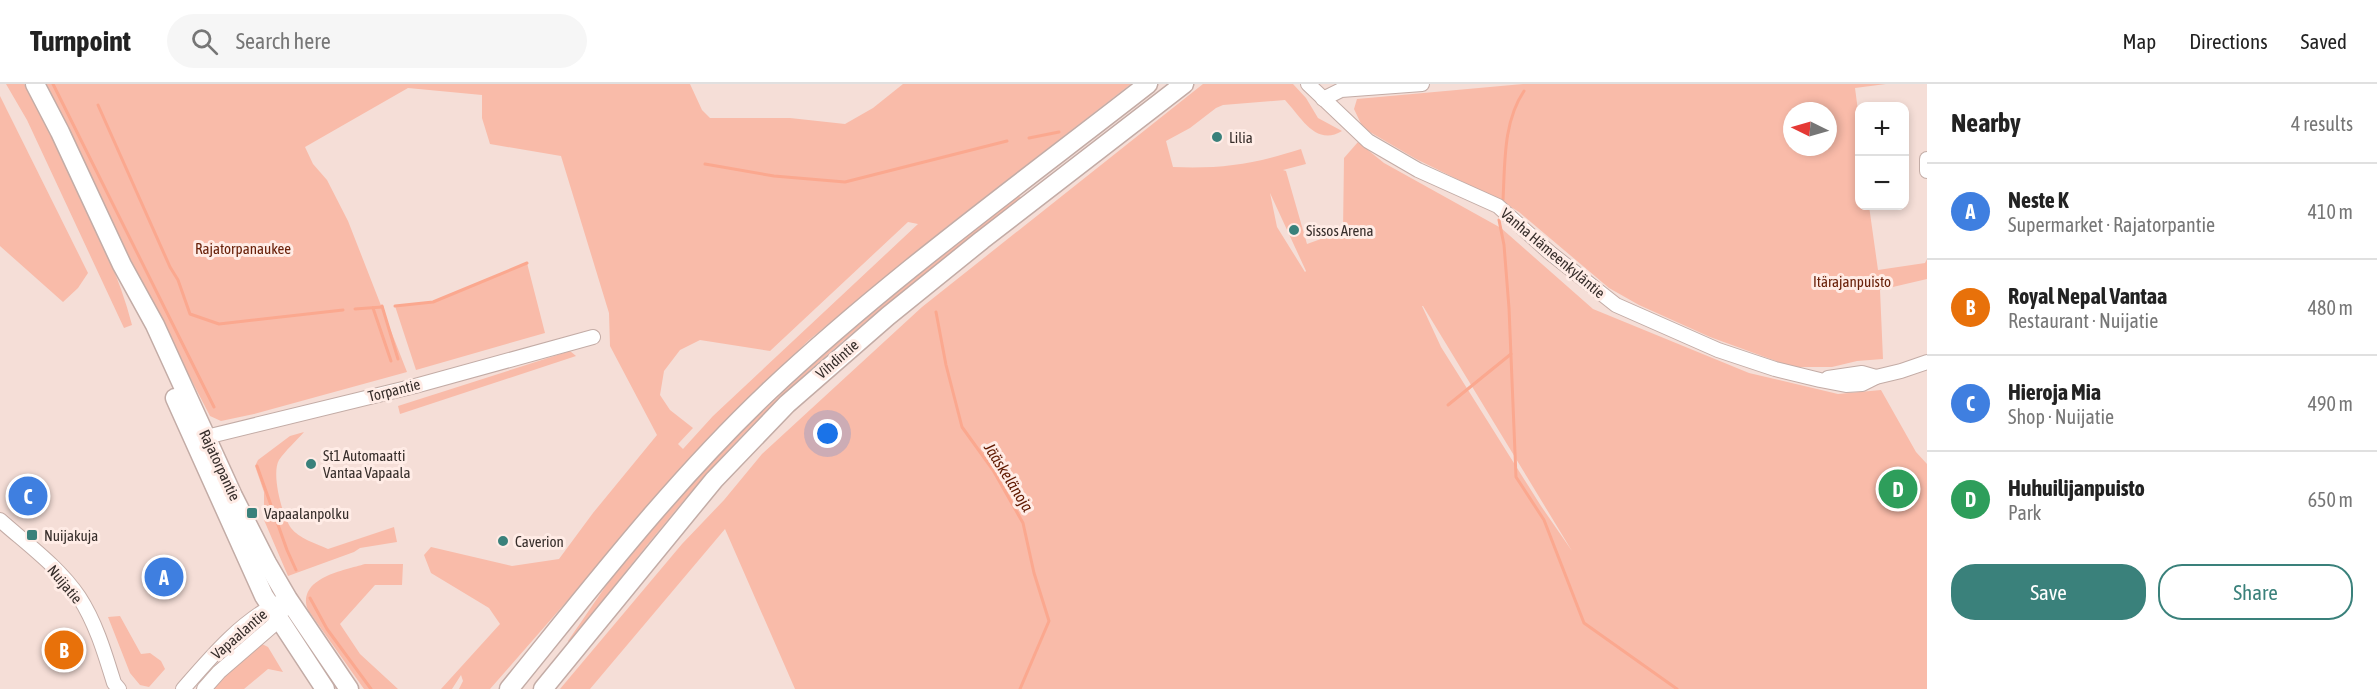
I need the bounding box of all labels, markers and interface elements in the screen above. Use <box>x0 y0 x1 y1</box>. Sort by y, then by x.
search box <box>167 14 587 68</box>
text: Turnpoint <box>30 25 131 57</box>
icon: search <box>188 25 221 58</box>
text: Search here <box>236 28 331 54</box>
text: Map <box>2122 29 2156 53</box>
text: Directions <box>2189 29 2268 53</box>
text: Saved <box>2301 29 2347 53</box>
north arrow <box>1783 102 1837 156</box>
map controls <box>1855 102 1909 210</box>
button: + <box>1855 102 1909 156</box>
text: Nearby <box>1951 108 2021 138</box>
text: 4 results <box>2291 112 2353 135</box>
place label: Lilia <box>1229 129 1253 146</box>
marker: Lilia <box>1210 130 1224 144</box>
button: − <box>1855 156 1909 210</box>
text: Neste K <box>2008 187 2069 213</box>
text: A <box>1966 200 1975 223</box>
text: 410 m <box>2308 200 2353 223</box>
street label: Vanha Hämeenkyläntie <box>1498 205 1609 302</box>
text: Supermarket · Rajatorpantie <box>2008 213 2215 236</box>
place label: Sissos Arena <box>1306 222 1374 239</box>
marker: Sissos Arena <box>1287 223 1301 237</box>
park label: Rajatorpanaukee <box>195 240 291 257</box>
park label: Itärajanpuisto <box>1813 273 1891 290</box>
text: Royal Nepal Vantaa <box>2008 283 2167 309</box>
text: B <box>1966 296 1975 319</box>
text: 480 m <box>2308 296 2353 319</box>
text: Restaurant · Nuijatie <box>2008 309 2158 332</box>
street label: Vihdintie <box>812 336 862 382</box>
street label: Torpantie <box>366 375 422 405</box>
text: Hieroja Mia <box>2008 379 2101 405</box>
text: C <box>1966 392 1975 415</box>
text: 490 m <box>2308 392 2353 415</box>
text: Shop · Nuijatie <box>2008 405 2114 428</box>
your location <box>813 419 842 448</box>
street label: Rajatorpantie <box>196 427 244 503</box>
water label: Jääskelänoja <box>979 439 1037 516</box>
place label: St1 Automaatti Vantaa Vapaala <box>323 447 410 481</box>
marker: St1 Automaatti Vantaa Vapaala <box>304 457 318 471</box>
pin: D <box>1878 466 1918 512</box>
pin: C <box>9 474 48 518</box>
text: Huhuilijanpuisto <box>2008 475 2145 501</box>
text: D <box>1965 488 1976 511</box>
text: 650 m <box>2308 488 2353 511</box>
text: Park <box>2008 501 2041 524</box>
place label: Vapaalanpolku <box>264 505 349 522</box>
marker: Vapaalanpolku <box>245 506 259 520</box>
place label: Nuijakuja <box>44 527 98 544</box>
marker: Nuijakuja <box>25 528 39 542</box>
place label: Caverion <box>515 533 564 550</box>
marker: Caverion <box>496 534 510 548</box>
pin: A <box>144 554 184 600</box>
street label: Nuijatie <box>44 561 86 607</box>
button: Save <box>1951 564 2146 620</box>
button: Share <box>2158 564 2353 620</box>
street label: Vapaalantie <box>208 605 270 663</box>
pin: B <box>44 628 84 672</box>

